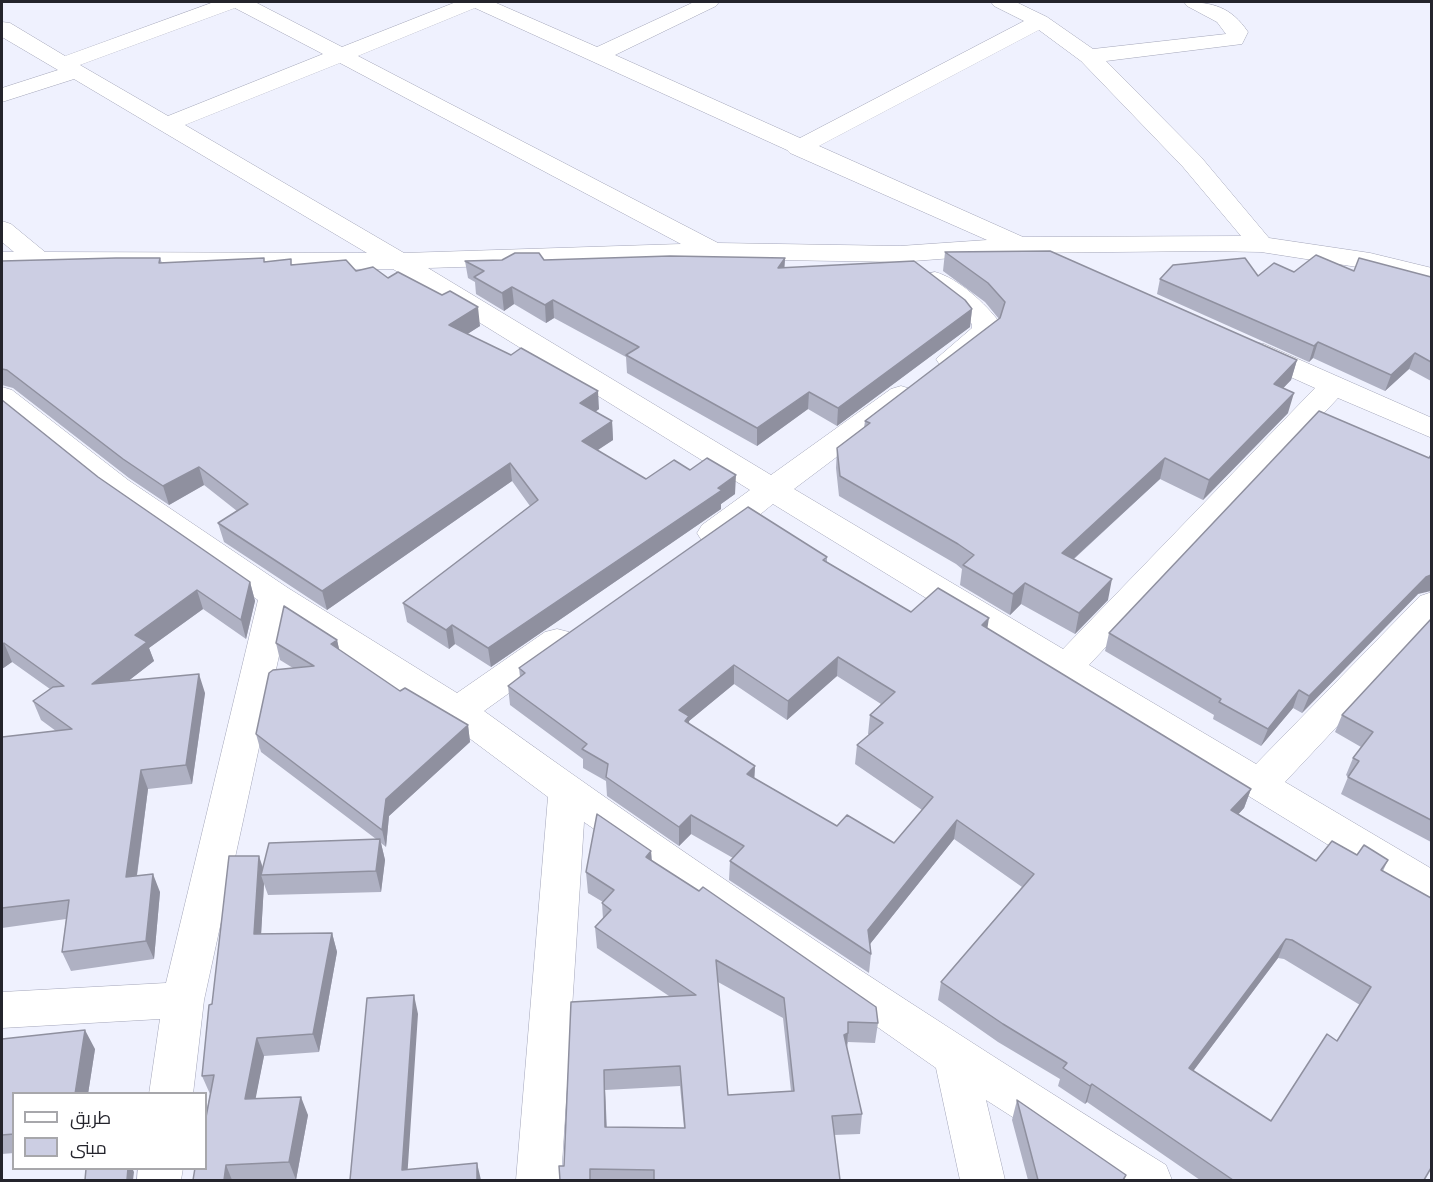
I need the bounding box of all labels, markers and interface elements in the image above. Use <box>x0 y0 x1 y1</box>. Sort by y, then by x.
legend <box>12 1092 207 1170</box>
text: طريق <box>70 1107 111 1128</box>
text: مبنى <box>70 1137 107 1158</box>

